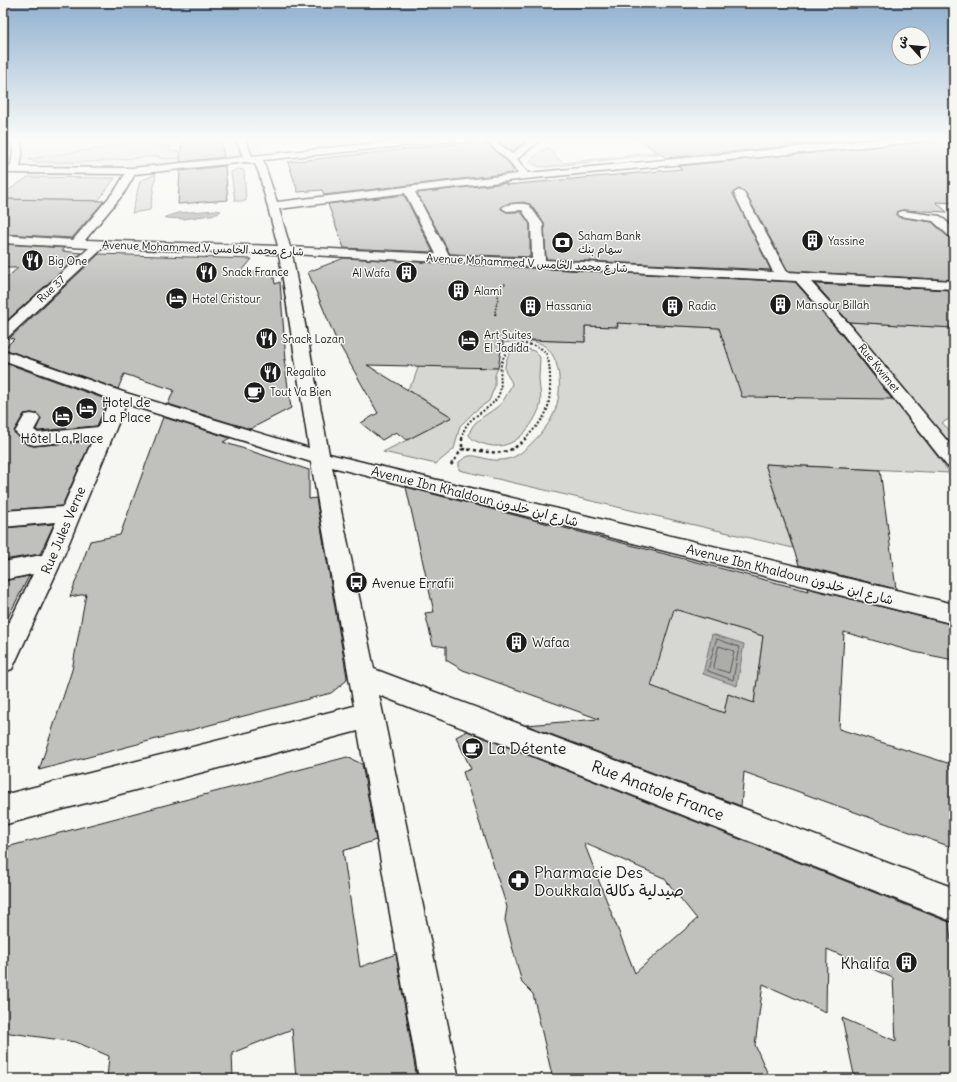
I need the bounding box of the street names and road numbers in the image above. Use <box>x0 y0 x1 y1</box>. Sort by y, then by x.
street label: Avenue Mohammed V شارع محمد الخامس <box>102 237 304 261</box>
street label: Avenue Mohammed V شارع محمد الخامس <box>426 251 628 277</box>
street label: Rue 37 <box>34 272 68 306</box>
street label: Rue Kwimet <box>855 341 903 395</box>
street label: Avenue Ibn Khaldoun شارع ابن خلدون <box>369 462 580 531</box>
street label: Rue Jules Verne <box>37 484 90 577</box>
street label: Avenue Ibn Khaldoun شارع ابن خلدون <box>684 540 895 609</box>
street label: Rue Anatole France <box>589 755 727 825</box>

